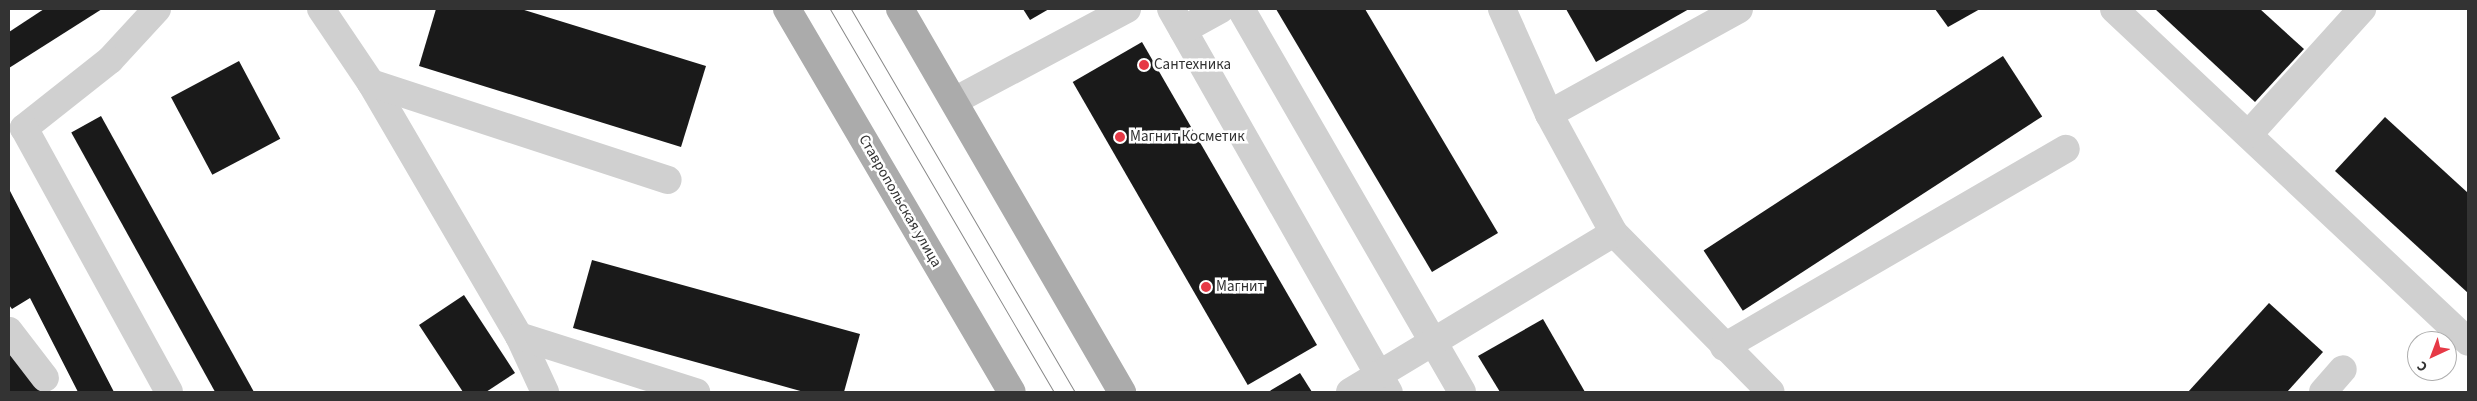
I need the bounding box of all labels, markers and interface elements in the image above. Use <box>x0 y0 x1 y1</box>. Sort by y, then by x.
place label: Сантехника <box>1154 56 1231 74</box>
marker: Сантехника <box>1138 59 1150 71</box>
place label: Магнит Косметик <box>1130 128 1245 146</box>
marker: Магнит Косметик <box>1114 131 1126 143</box>
street label: Ставропольская улица <box>855 132 945 270</box>
place label: Магнит <box>1216 278 1264 296</box>
marker: Магнит <box>1200 281 1212 293</box>
north arrow <box>2407 331 2457 381</box>
text: С <box>2413 356 2432 376</box>

